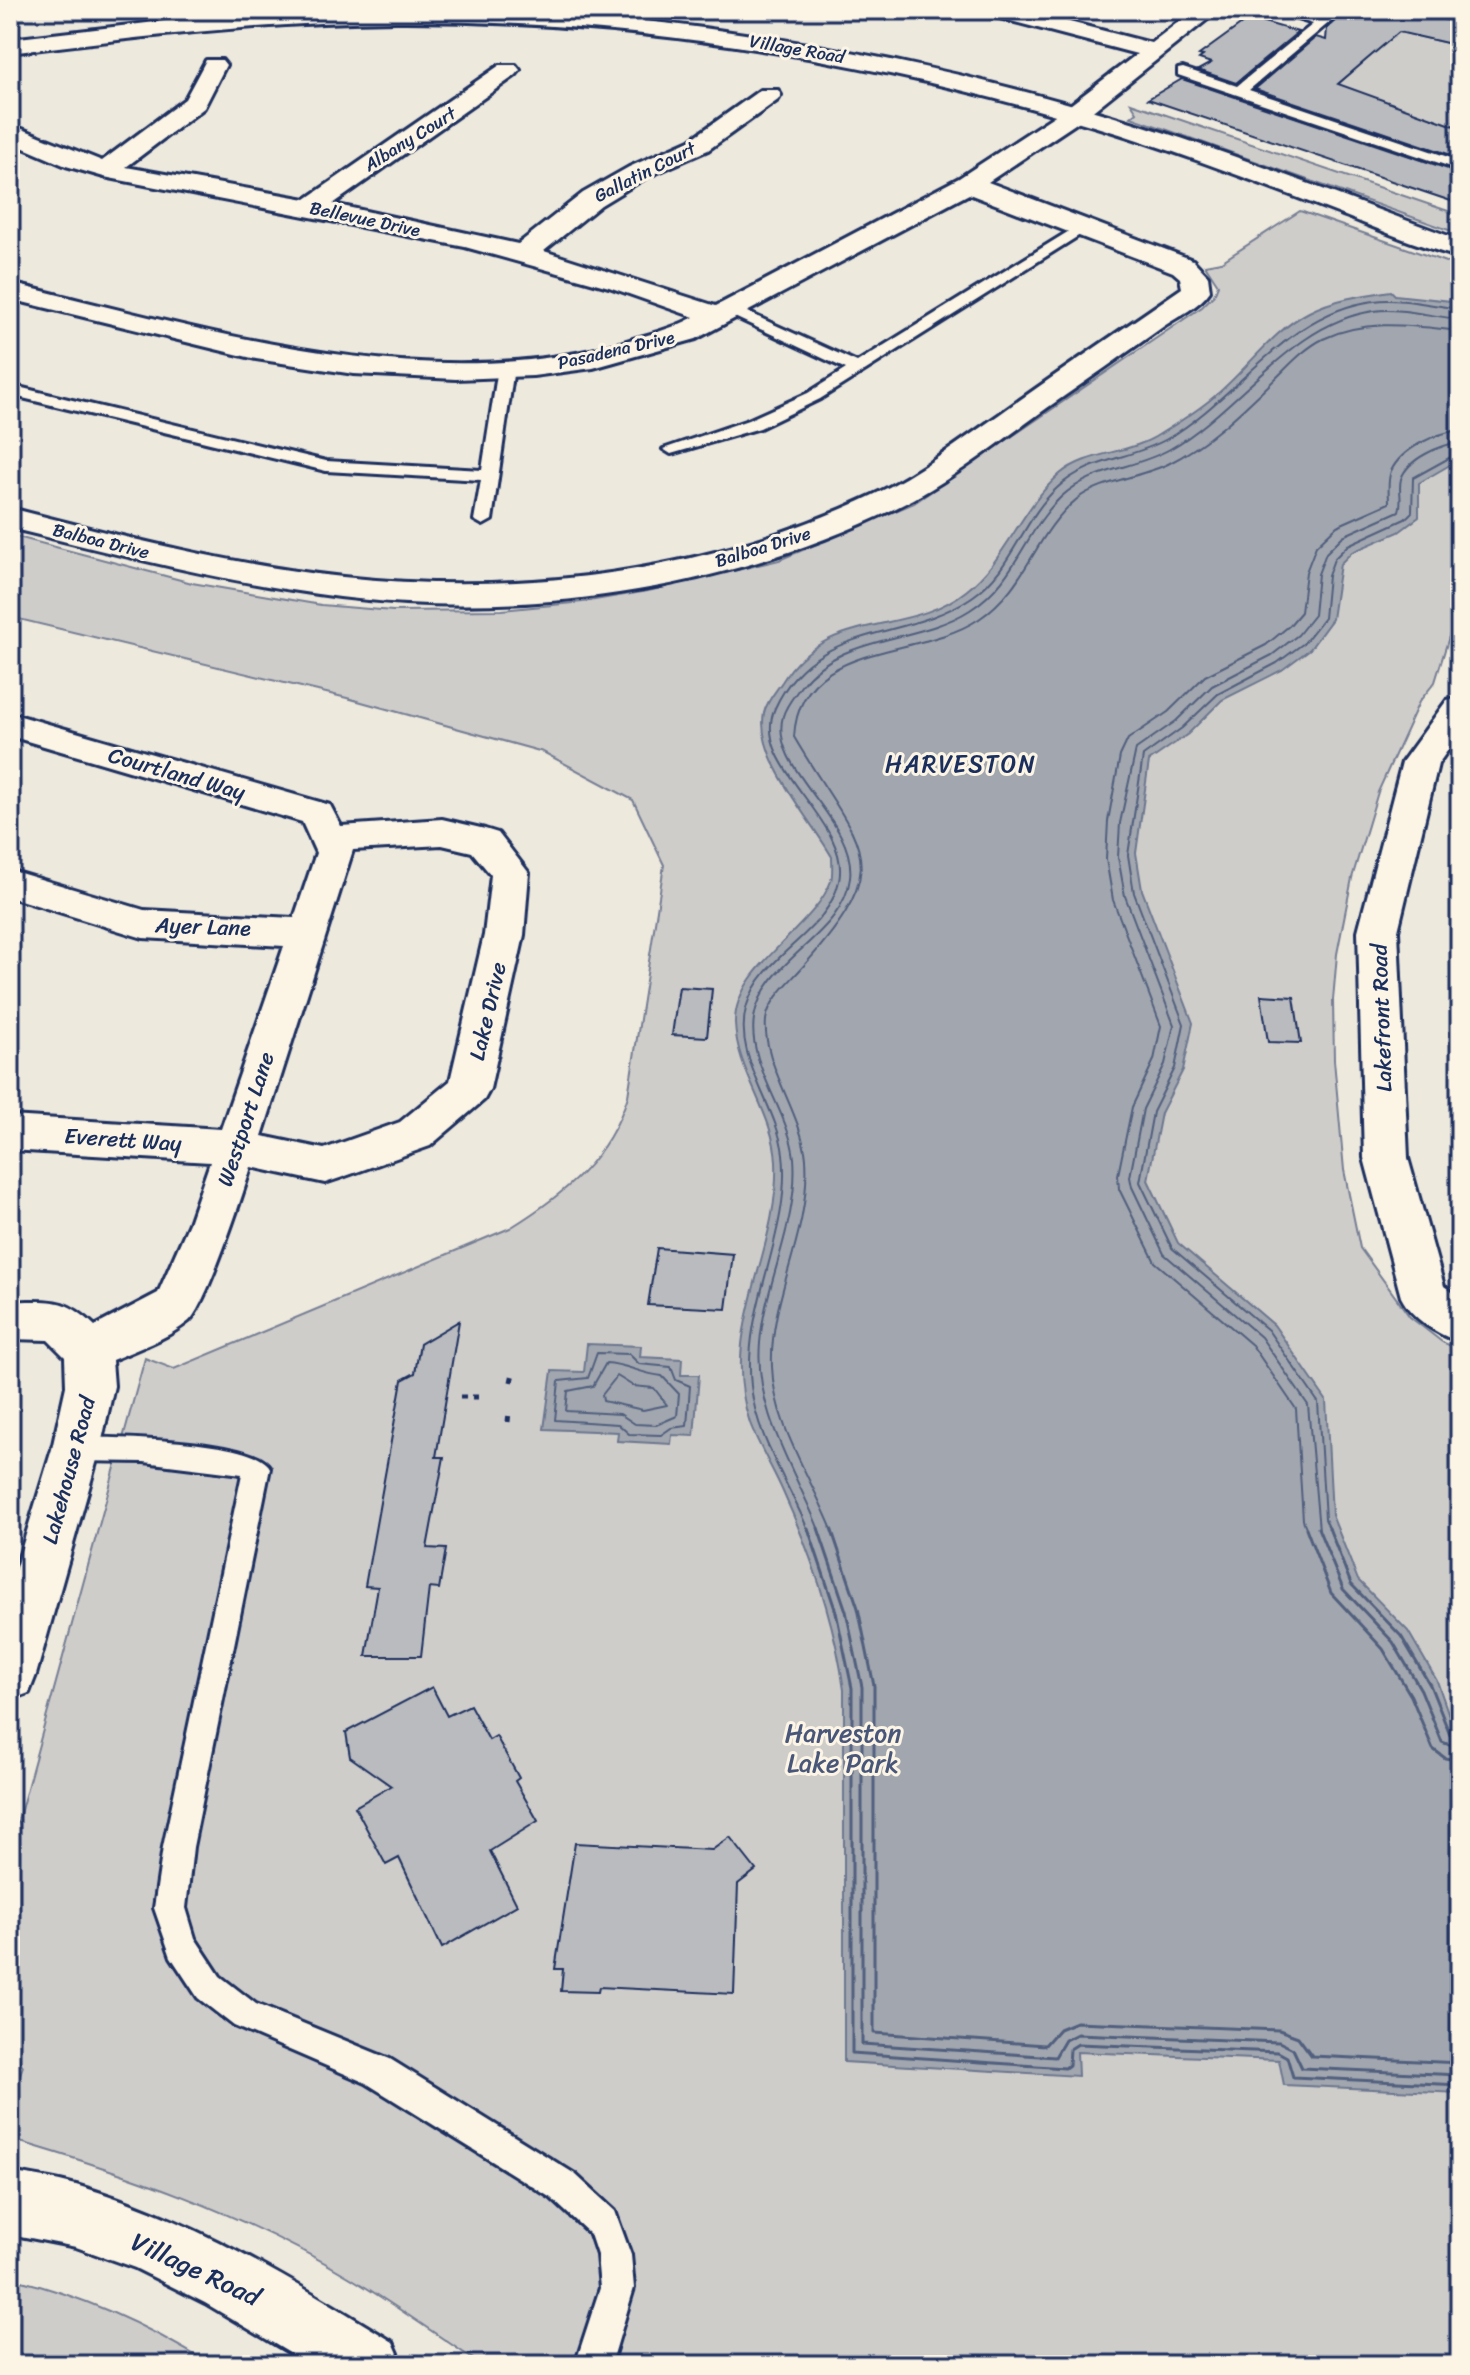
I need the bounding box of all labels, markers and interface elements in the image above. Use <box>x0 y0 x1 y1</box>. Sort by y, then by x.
street label: Village Road <box>747 25 849 73</box>
street label: Albany Court <box>357 97 463 181</box>
street label: Gallatin Court <box>588 132 702 211</box>
street label: Bellevue Drive <box>307 192 424 246</box>
street label: Pasadena Drive <box>554 321 678 379</box>
street label: Balboa Drive <box>49 514 153 568</box>
street label: Balboa Drive <box>711 517 815 577</box>
street label: Courtland Way <box>104 735 251 812</box>
district label: HARVESTON <box>885 743 1037 785</box>
street label: Ayer Lane <box>153 905 252 948</box>
street label: Lakefront Road <box>1359 942 1404 1093</box>
street label: Lake Drive <box>457 958 518 1064</box>
street label: Westport Lane <box>205 1047 286 1192</box>
street label: Everett Way <box>63 1116 184 1163</box>
street label: Lakehouse Road <box>30 1391 107 1548</box>
park label: Harveston Lake Park <box>785 1710 901 1786</box>
street label: Village Road <box>123 2219 271 2320</box>

